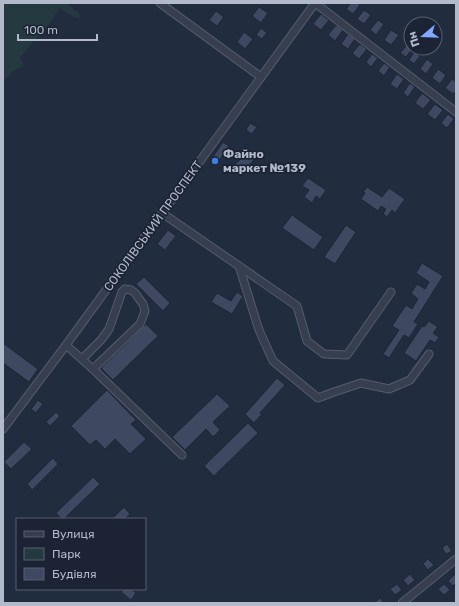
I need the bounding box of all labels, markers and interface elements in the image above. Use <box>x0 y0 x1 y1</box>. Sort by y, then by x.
scale bar <box>18 16 97 42</box>
north arrow <box>403 16 443 56</box>
text: 100 m <box>24 23 58 37</box>
text: Пн <box>405 30 423 48</box>
place label: Файно маркет №139 <box>223 147 306 175</box>
marker: Файно маркет №139 <box>210 156 220 166</box>
street label: СОКОЛІВСЬКИЙ ПРОСПЕКТ <box>101 158 205 294</box>
legend <box>16 518 146 590</box>
text: Вулиця <box>52 527 94 541</box>
text: Парк <box>52 547 81 561</box>
text: Будівля <box>52 567 97 581</box>

